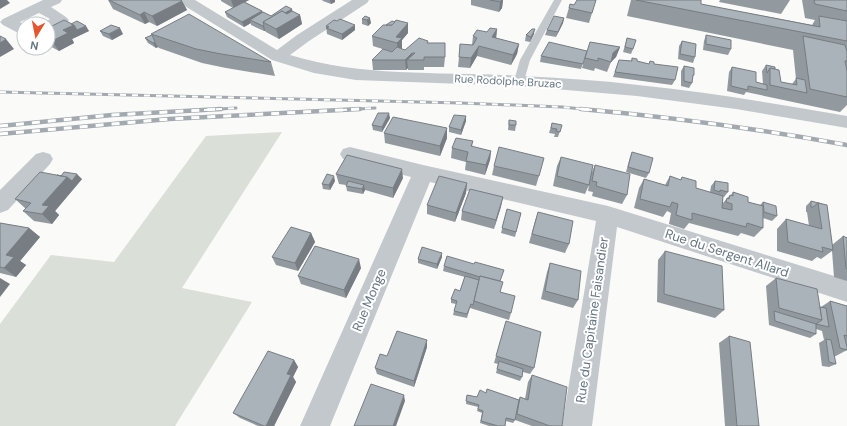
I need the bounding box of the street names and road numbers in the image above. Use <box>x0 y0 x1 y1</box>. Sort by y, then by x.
street label: Rue Rodolphe Bruzac <box>454 71 562 91</box>
street label: Rue du Sergent Allard <box>663 225 791 281</box>
street label: Rue du Capitaine Faisandier <box>572 236 612 404</box>
street label: Rue Monge <box>348 266 390 334</box>

